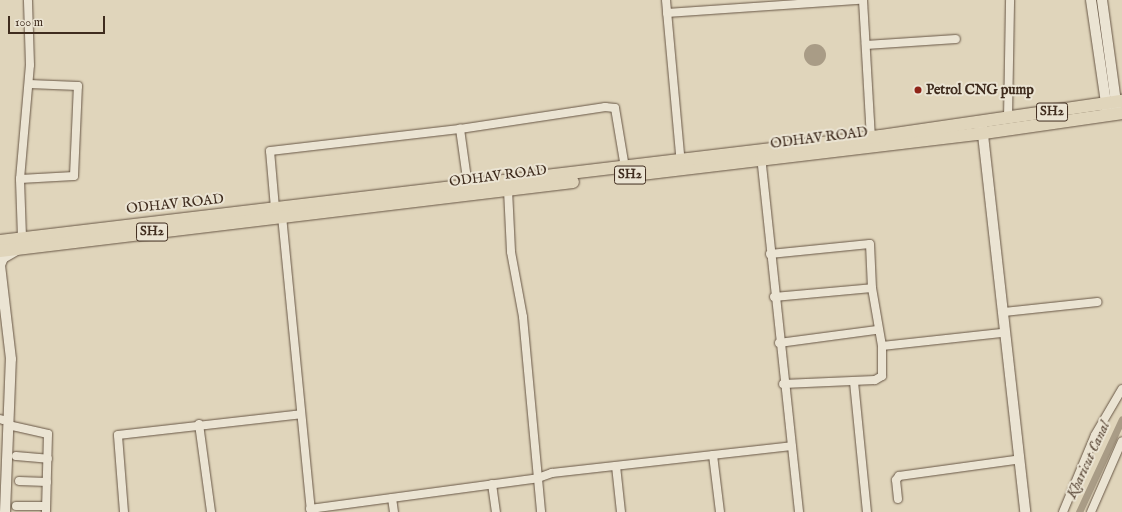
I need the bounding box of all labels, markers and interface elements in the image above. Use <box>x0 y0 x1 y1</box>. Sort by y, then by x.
scale bar <box>10 8 107 34</box>
text: 100 m <box>15 15 43 30</box>
place label: Petrol CNG pump <box>926 82 1034 98</box>
marker: Petrol CNG pump <box>913 85 923 95</box>
road number: SH2 <box>1036 101 1068 123</box>
street label: ODHAV ROAD <box>769 124 869 152</box>
street label: ODHAV ROAD <box>448 162 548 190</box>
road number: SH2 <box>614 164 646 186</box>
street label: ODHAV ROAD <box>125 191 225 217</box>
road number: SH2 <box>136 221 168 243</box>
water label: Kharicut Canal <box>1062 419 1114 501</box>

